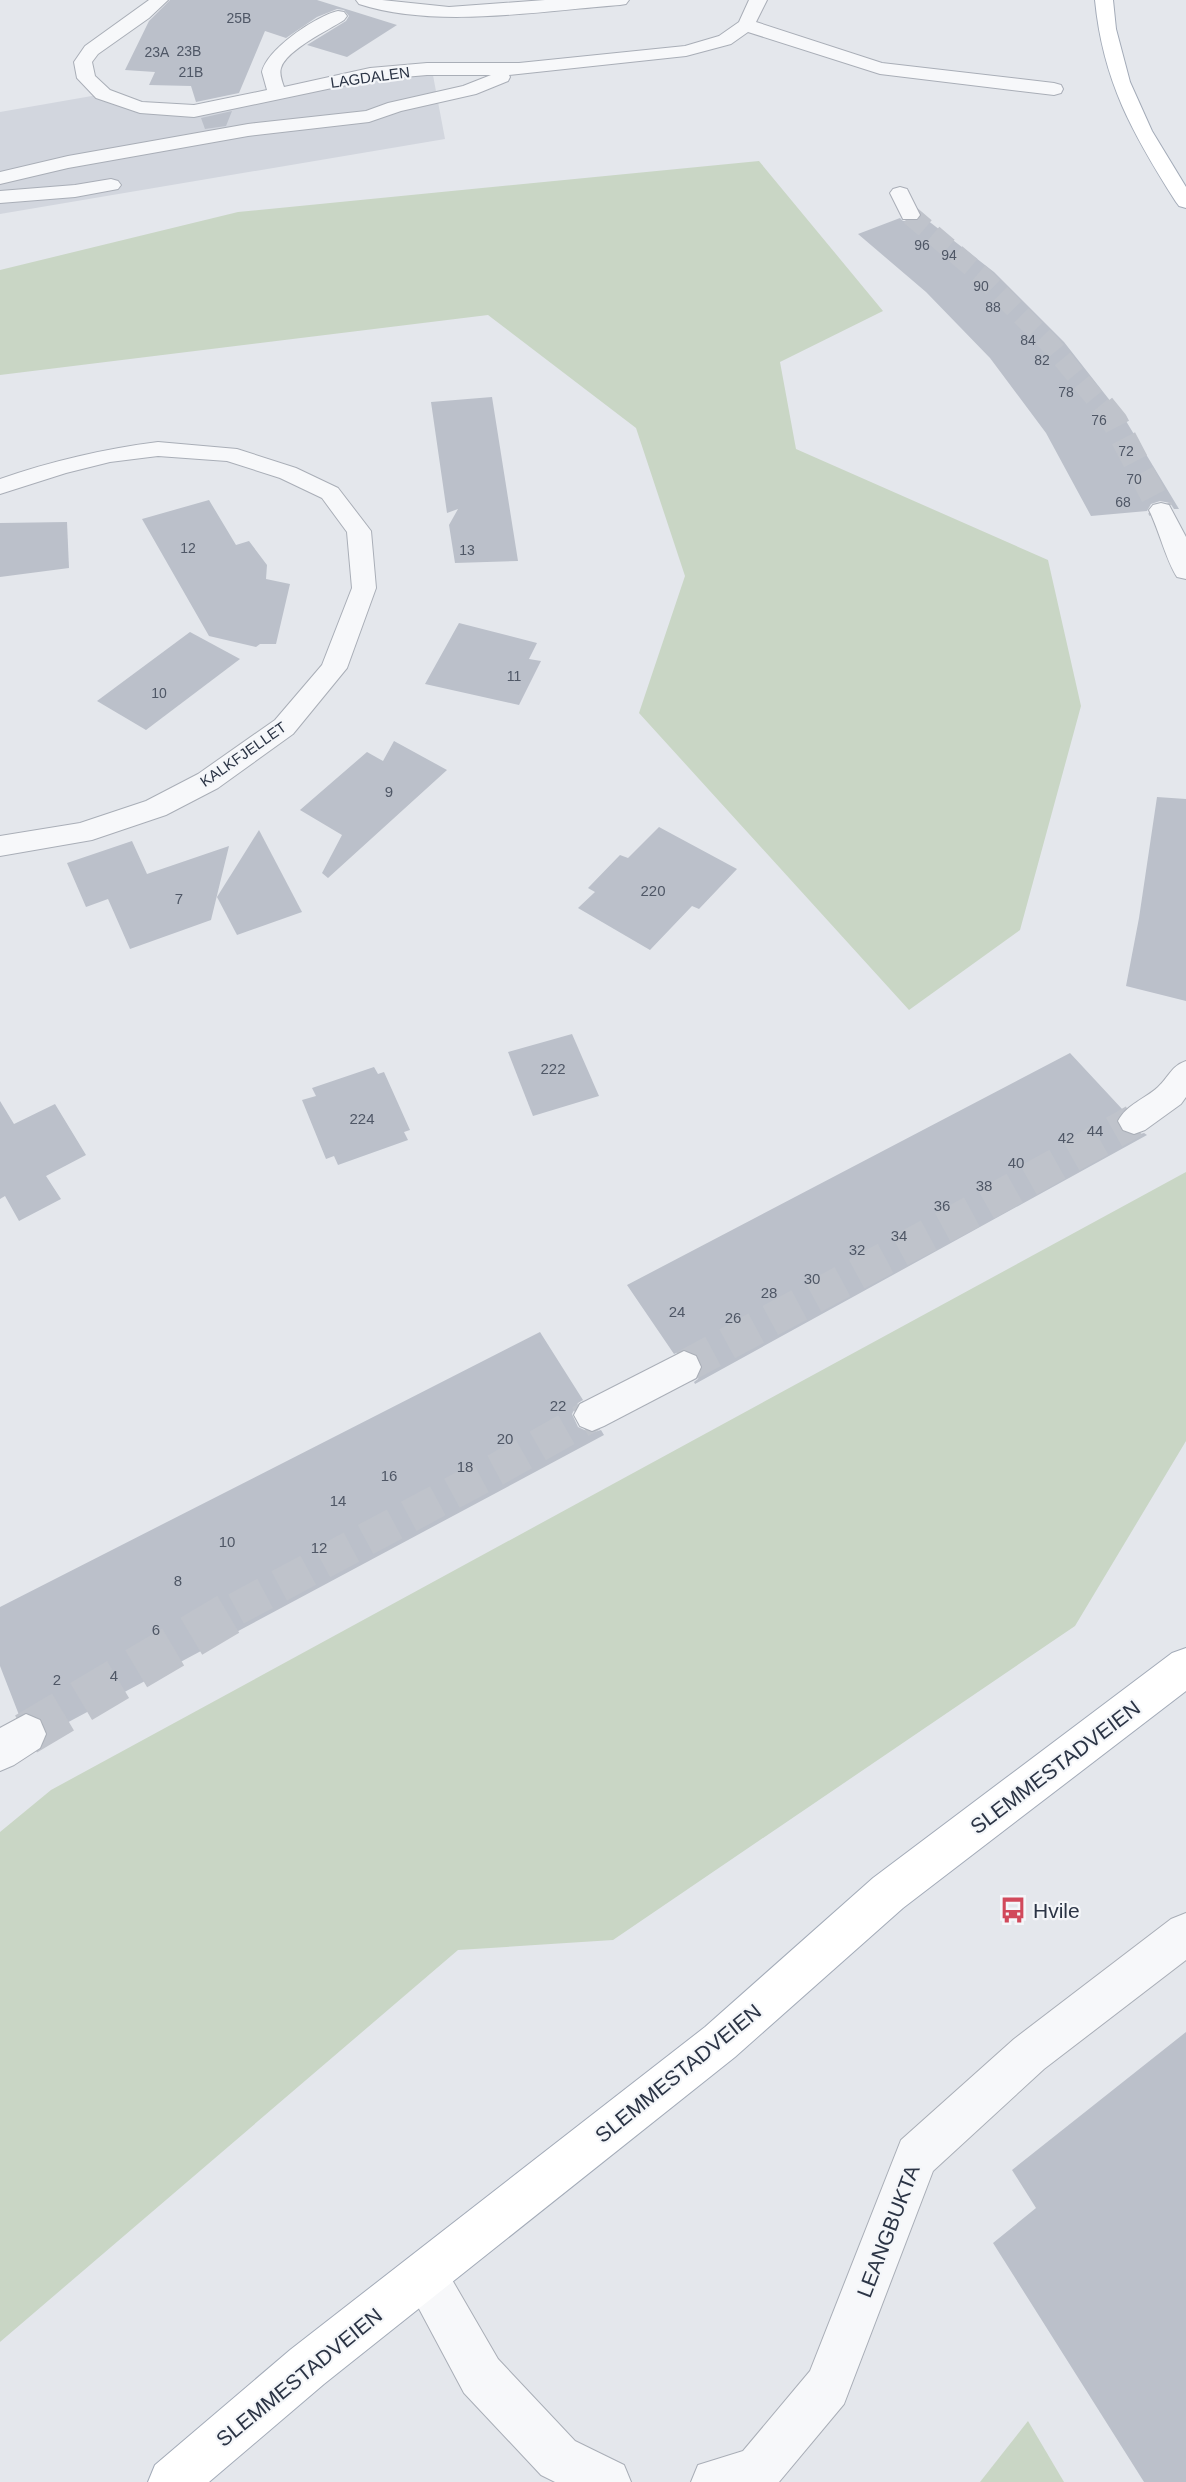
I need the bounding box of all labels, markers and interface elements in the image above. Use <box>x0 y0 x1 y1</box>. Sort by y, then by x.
house number: 25B <box>227 10 251 26</box>
house number: 23B <box>177 43 201 59</box>
house number: 23A <box>145 44 170 60</box>
street label: LAGDALEN <box>329 63 411 91</box>
house number: 21B <box>179 64 203 80</box>
house number: 96 <box>914 237 930 253</box>
house number: 94 <box>941 247 957 263</box>
house number: 90 <box>973 278 989 294</box>
house number: 88 <box>985 299 1001 315</box>
house number: 84 <box>1020 332 1036 348</box>
house number: 82 <box>1034 352 1050 368</box>
house number: 78 <box>1058 384 1074 400</box>
house number: 76 <box>1091 412 1107 428</box>
house number: 72 <box>1118 443 1134 459</box>
house number: 70 <box>1126 471 1142 487</box>
house number: 68 <box>1115 494 1131 510</box>
house number: 12 <box>180 540 196 556</box>
house number: 13 <box>459 542 475 558</box>
house number: 11 <box>507 668 521 684</box>
house number: 10 <box>151 685 167 701</box>
street label: KALKFJELLET <box>197 718 289 790</box>
house number: 9 <box>385 783 393 800</box>
house number: 220 <box>640 882 666 899</box>
house number: 7 <box>175 890 183 907</box>
house number: 222 <box>540 1060 566 1077</box>
house number: 224 <box>349 1110 375 1127</box>
house number: 44 <box>1087 1122 1103 1139</box>
house number: 42 <box>1058 1129 1074 1146</box>
house number: 40 <box>1008 1154 1024 1171</box>
house number: 38 <box>976 1177 992 1194</box>
house number: 36 <box>934 1197 950 1214</box>
house number: 34 <box>891 1227 907 1244</box>
house number: 32 <box>849 1241 865 1258</box>
house number: 30 <box>804 1270 820 1287</box>
house number: 28 <box>761 1284 777 1301</box>
house number: 24 <box>669 1303 685 1320</box>
house number: 26 <box>725 1309 741 1326</box>
house number: 22 <box>550 1397 566 1414</box>
house number: 20 <box>497 1430 513 1447</box>
house number: 18 <box>457 1458 473 1475</box>
house number: 16 <box>381 1467 397 1484</box>
house number: 14 <box>330 1492 346 1509</box>
house number: 10 <box>219 1533 235 1550</box>
house number: 12 <box>311 1539 327 1556</box>
house number: 8 <box>174 1572 182 1589</box>
house number: 6 <box>152 1621 160 1638</box>
house number: 4 <box>110 1667 118 1684</box>
house number: 2 <box>53 1671 61 1688</box>
street label: SLEMMESTADVEIEN <box>966 1696 1144 1838</box>
bus stop icon: Hvile <box>998 1895 1028 1925</box>
place label: Hvile <box>1033 1899 1080 1922</box>
street label: SLEMMESTADVEIEN <box>591 1999 765 2147</box>
street label: LEANGBUKTA <box>852 2162 924 2300</box>
street label: SLEMMESTADVEIEN <box>212 2303 386 2451</box>

